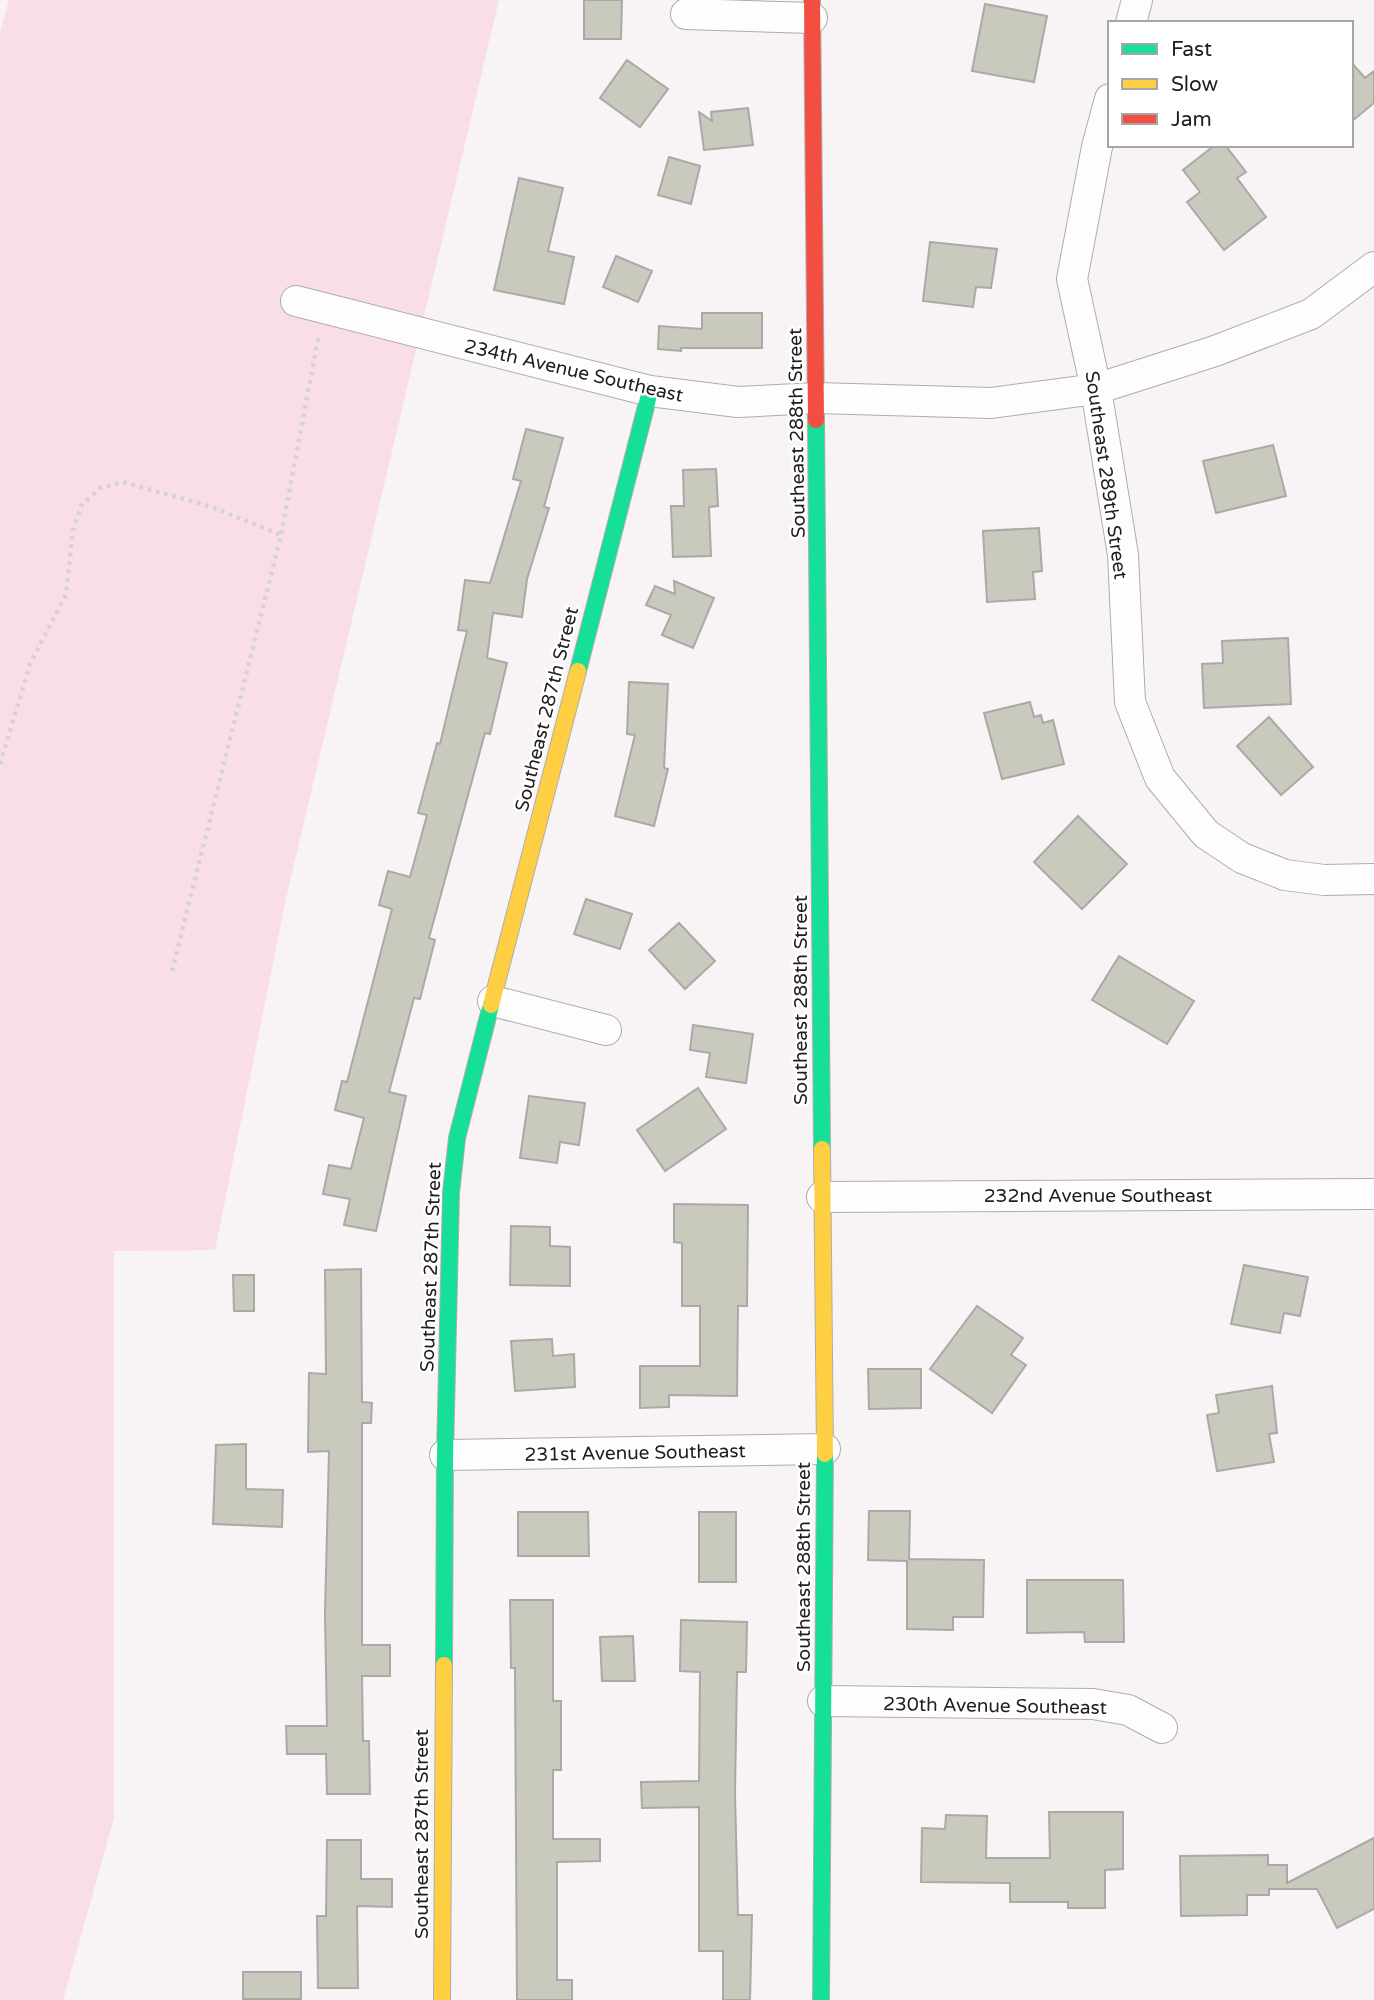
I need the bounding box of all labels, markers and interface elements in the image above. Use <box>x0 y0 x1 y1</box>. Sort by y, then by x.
legend <box>1108 21 1353 147</box>
text: Fast <box>1171 37 1212 62</box>
text: Slow <box>1171 72 1219 97</box>
text: Jam <box>1171 107 1212 132</box>
street label: Southeast 288th Street <box>784 328 810 538</box>
street label: 234th Avenue Southeast <box>462 335 685 407</box>
street label: Southeast 289th Street <box>1080 370 1132 581</box>
street label: Southeast 287th Street <box>511 605 583 814</box>
street label: Southeast 288th Street <box>790 895 812 1105</box>
street label: Southeast 287th Street <box>416 1162 446 1372</box>
street label: 232nd Avenue Southeast <box>984 1185 1212 1207</box>
street label: 231st Avenue Southeast <box>524 1440 746 1466</box>
street label: Southeast 288th Street <box>793 1462 815 1672</box>
street label: 230th Avenue Southeast <box>883 1693 1107 1719</box>
street label: Southeast 287th Street <box>411 1729 433 1939</box>

